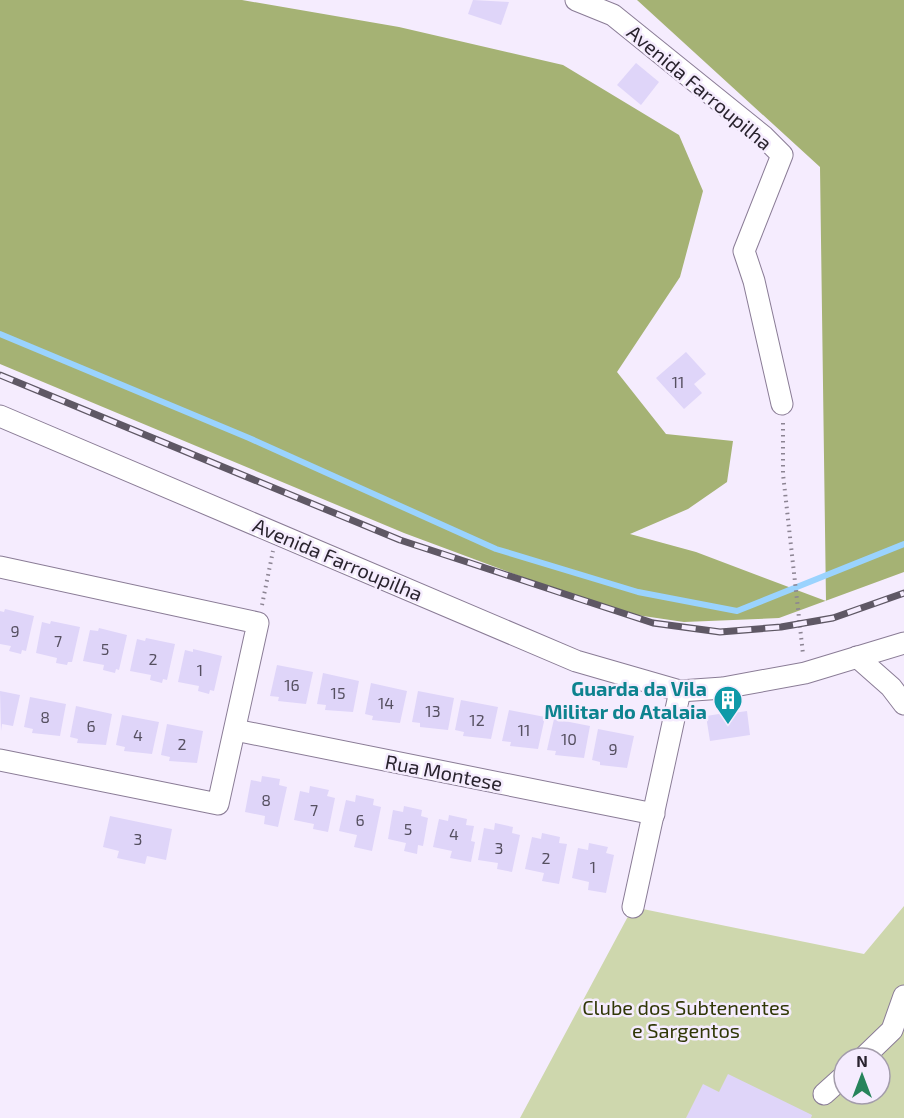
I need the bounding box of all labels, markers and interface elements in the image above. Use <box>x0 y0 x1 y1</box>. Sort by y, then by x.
street label: Avenida Farroupilha <box>623 19 777 155</box>
house number: 11 <box>672 372 684 391</box>
street label: Avenida Farroupilha <box>250 512 426 606</box>
house number: 9 <box>10 621 20 640</box>
house number: 7 <box>54 631 62 650</box>
house number: 5 <box>101 639 109 658</box>
house number: 2 <box>149 649 158 668</box>
house number: 1 <box>197 660 203 679</box>
house number: 16 <box>284 675 300 694</box>
place label: Guarda da Vila Militar do Atalaia <box>544 676 707 723</box>
house number: 15 <box>331 683 345 702</box>
building icon: Guarda da Vila Militar do Atalaia <box>712 684 744 726</box>
house number: 14 <box>378 693 394 712</box>
house number: 13 <box>425 701 441 720</box>
house number: 8 <box>40 707 50 726</box>
house number: 12 <box>469 710 485 729</box>
house number: 6 <box>86 716 96 735</box>
house number: 11 <box>518 720 530 739</box>
house number: 4 <box>133 725 143 744</box>
house number: 10 <box>561 729 577 748</box>
house number: 2 <box>178 734 187 753</box>
house number: 9 <box>608 739 618 758</box>
street label: Rua Montese <box>383 749 505 795</box>
house number: 8 <box>261 790 271 809</box>
house number: 7 <box>310 800 318 819</box>
house number: 6 <box>355 810 365 829</box>
house number: 5 <box>404 819 412 838</box>
house number: 4 <box>449 824 459 843</box>
house number: 3 <box>134 829 142 848</box>
house number: 3 <box>495 838 503 857</box>
house number: 2 <box>542 848 551 867</box>
house number: 1 <box>590 857 596 876</box>
park label: Clube dos Subtenentes e Sargentos <box>582 995 790 1042</box>
north arrow <box>832 1046 892 1106</box>
text: N <box>856 1051 868 1070</box>

